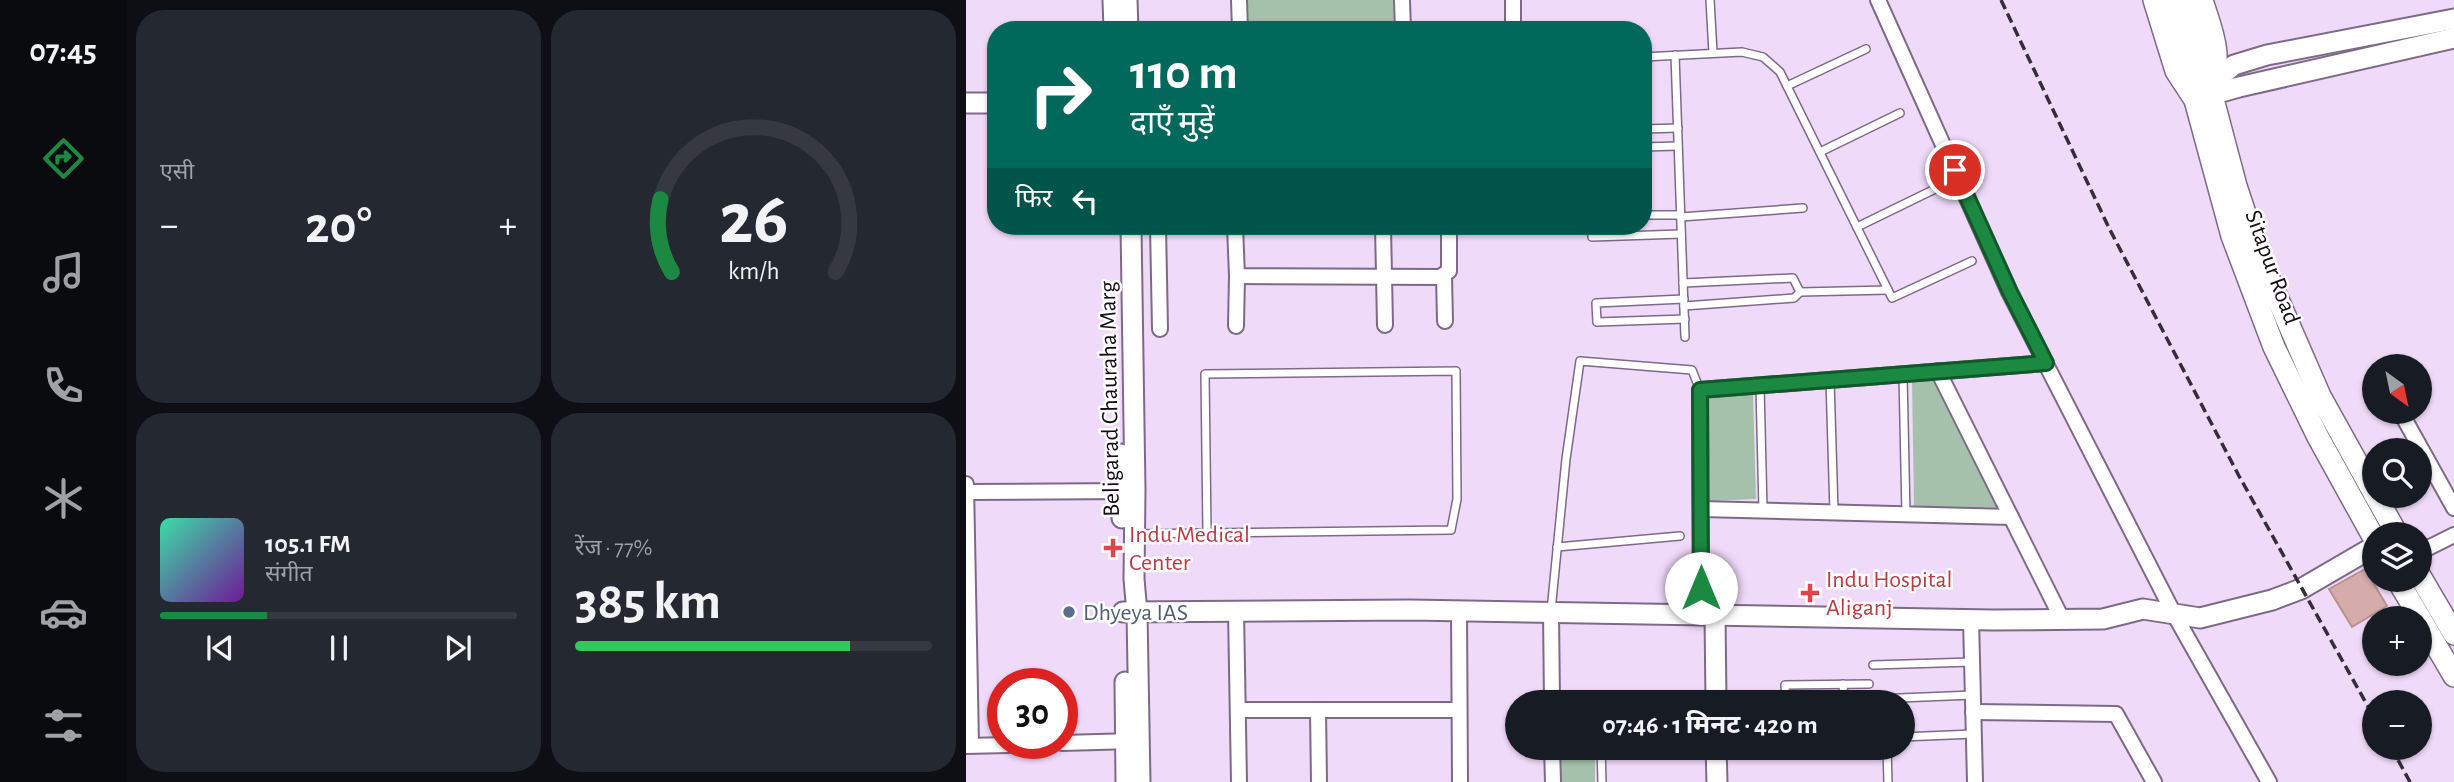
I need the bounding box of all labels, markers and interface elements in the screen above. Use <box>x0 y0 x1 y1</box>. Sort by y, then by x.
text: 07:45 <box>29 35 97 67</box>
icon: right <box>1015 49 1106 140</box>
text: 110 m <box>1130 49 1238 98</box>
text: दाएँ मुड़ें <box>1130 107 1215 139</box>
icon: directions <box>39 134 88 183</box>
pin <box>1925 140 1985 200</box>
icon: arrive <box>1936 151 1974 189</box>
text: एसी <box>160 161 194 184</box>
icon: left <box>1066 182 1104 220</box>
text: 26 <box>719 185 788 258</box>
text: फिर <box>1015 186 1052 212</box>
text: 20° <box>305 200 372 252</box>
text: − <box>160 207 178 245</box>
text: + <box>499 207 517 245</box>
street label: Sitapur Road <box>2240 207 2304 328</box>
icon: music <box>39 248 88 297</box>
text: km/h <box>728 259 779 284</box>
street label: Beligarad Chauraha Marg <box>1096 281 1124 517</box>
north arrow <box>2362 354 2432 424</box>
map controls <box>2362 354 2432 760</box>
icon: phone <box>39 361 88 410</box>
button: search <box>2362 438 2432 508</box>
icon: climate <box>39 474 88 523</box>
button: layers <box>2362 522 2432 592</box>
place label: Indu Medical Center <box>1129 523 1250 575</box>
text: 105.1 FM <box>265 531 351 557</box>
text: रेंज · 77% <box>575 537 652 560</box>
marker: Indu Medical Center <box>1103 538 1123 558</box>
position arrow <box>1664 551 1738 625</box>
text: संगीत <box>265 563 313 586</box>
place label: Indu Hospital Aliganj <box>1826 568 1953 620</box>
text: 385 km <box>575 576 721 628</box>
marker: Indu Hospital Aliganj <box>1800 583 1820 603</box>
icon: car <box>39 588 88 637</box>
place label: Dhyeya IAS <box>1083 601 1188 625</box>
marker: Dhyeya IAS <box>1061 604 1077 620</box>
button: + <box>2362 606 2432 676</box>
icon: previous <box>201 629 239 667</box>
icon: pause <box>320 629 358 667</box>
icon: next <box>439 629 477 667</box>
speed limit sign: 30 <box>987 668 1078 759</box>
button: − <box>2362 690 2432 760</box>
icon: filters <box>39 701 88 750</box>
text: 07:46 · 1 मिनट · 420 m <box>1602 712 1818 738</box>

